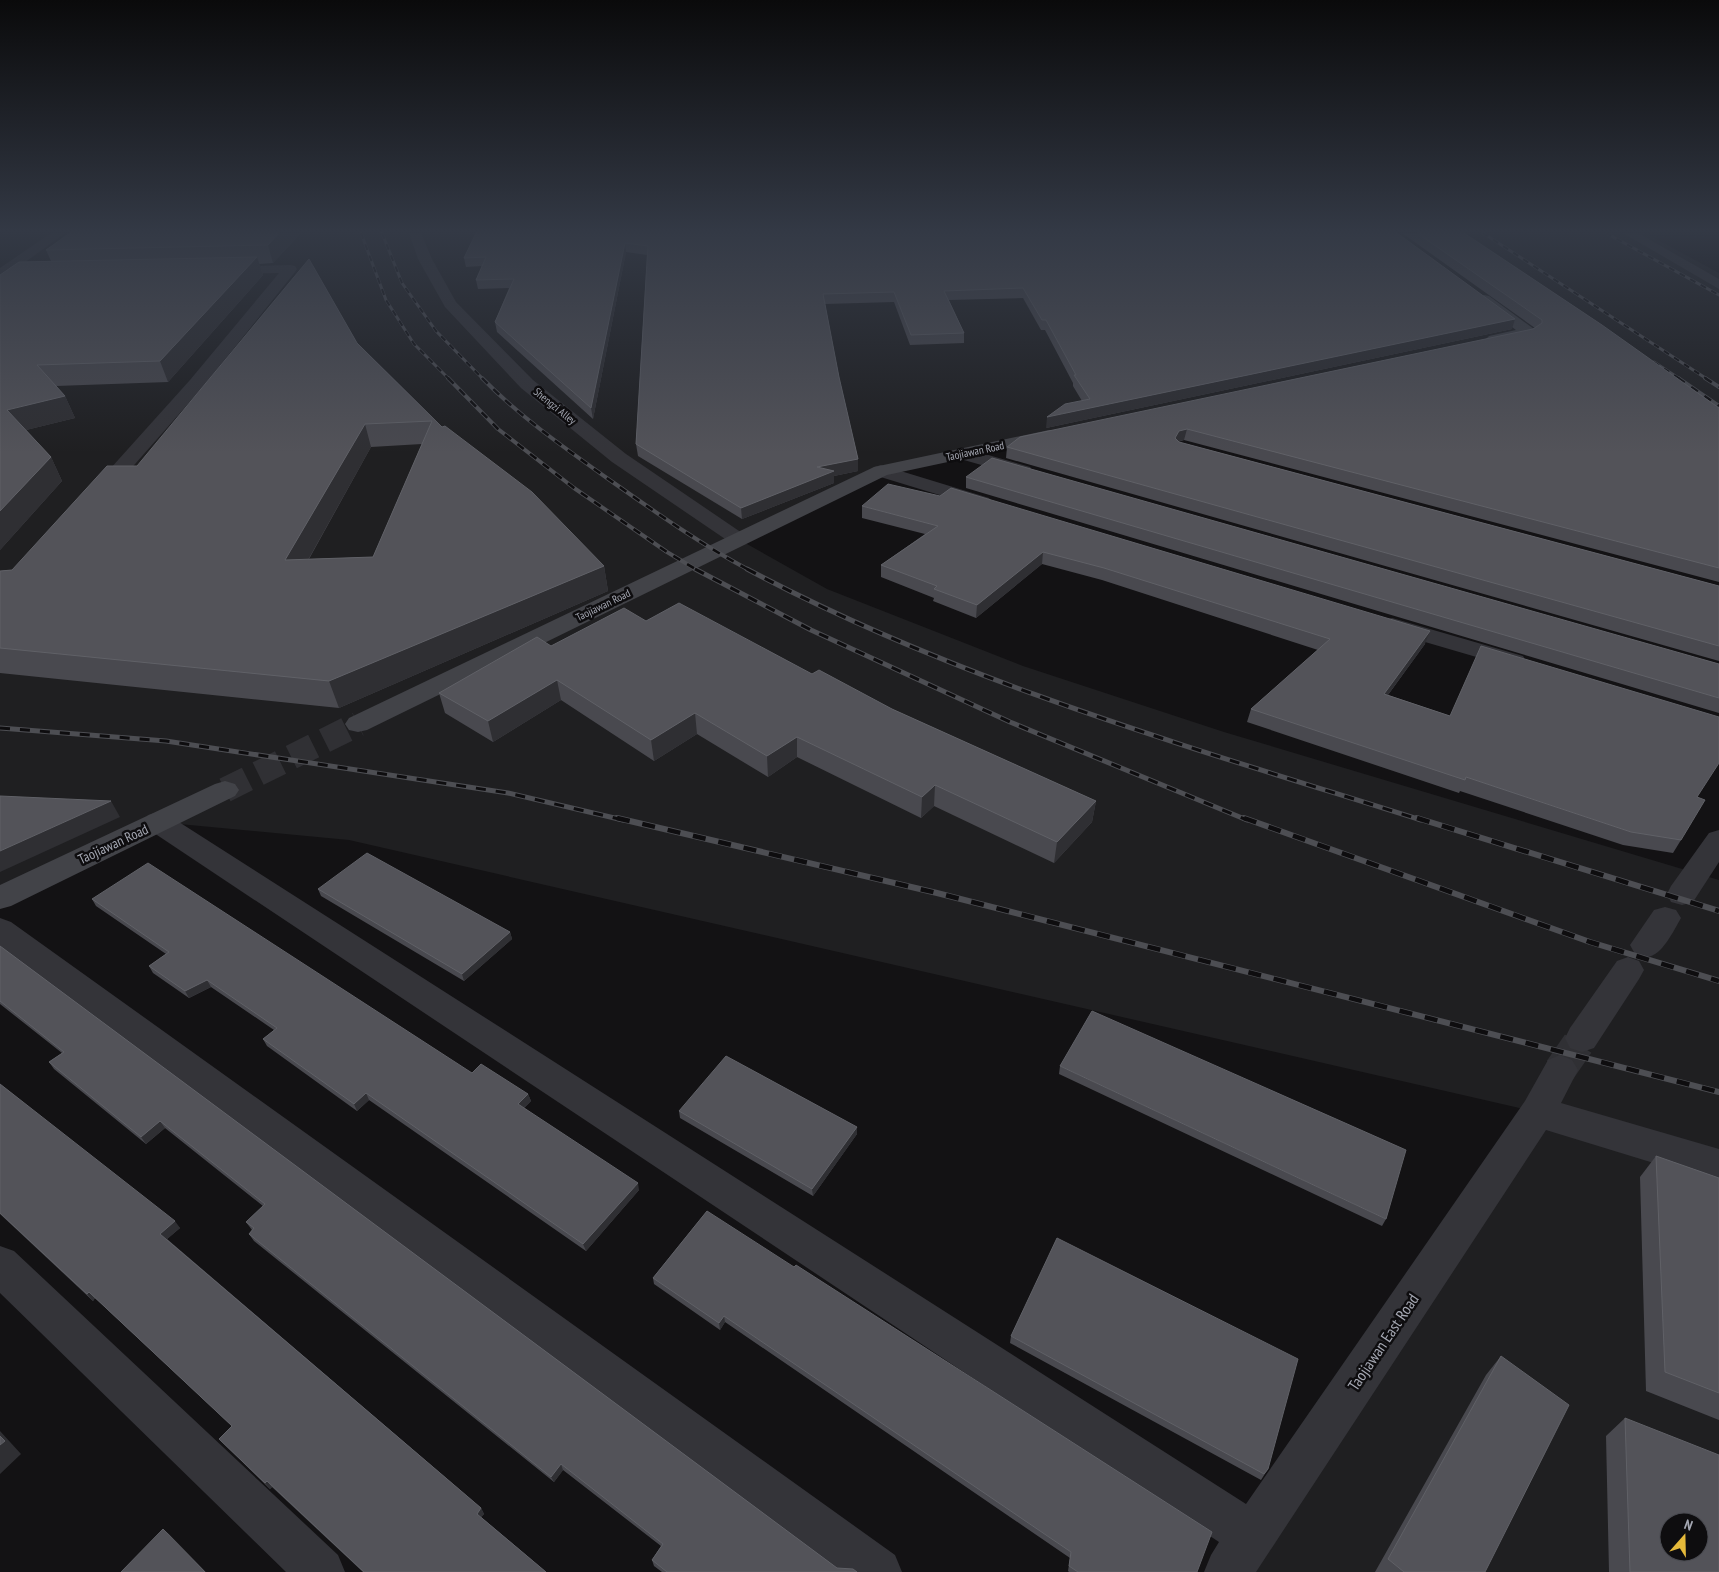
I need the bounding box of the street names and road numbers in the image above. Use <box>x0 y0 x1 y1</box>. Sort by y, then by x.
street label: Shengzi Alley <box>531 385 580 428</box>
street label: Taojiawan Road <box>945 438 1006 464</box>
street label: Taojiawan Road <box>573 586 633 624</box>
street label: Taojiawan Road <box>75 820 151 868</box>
street label: Taojiawan East Road <box>1343 1290 1423 1394</box>

